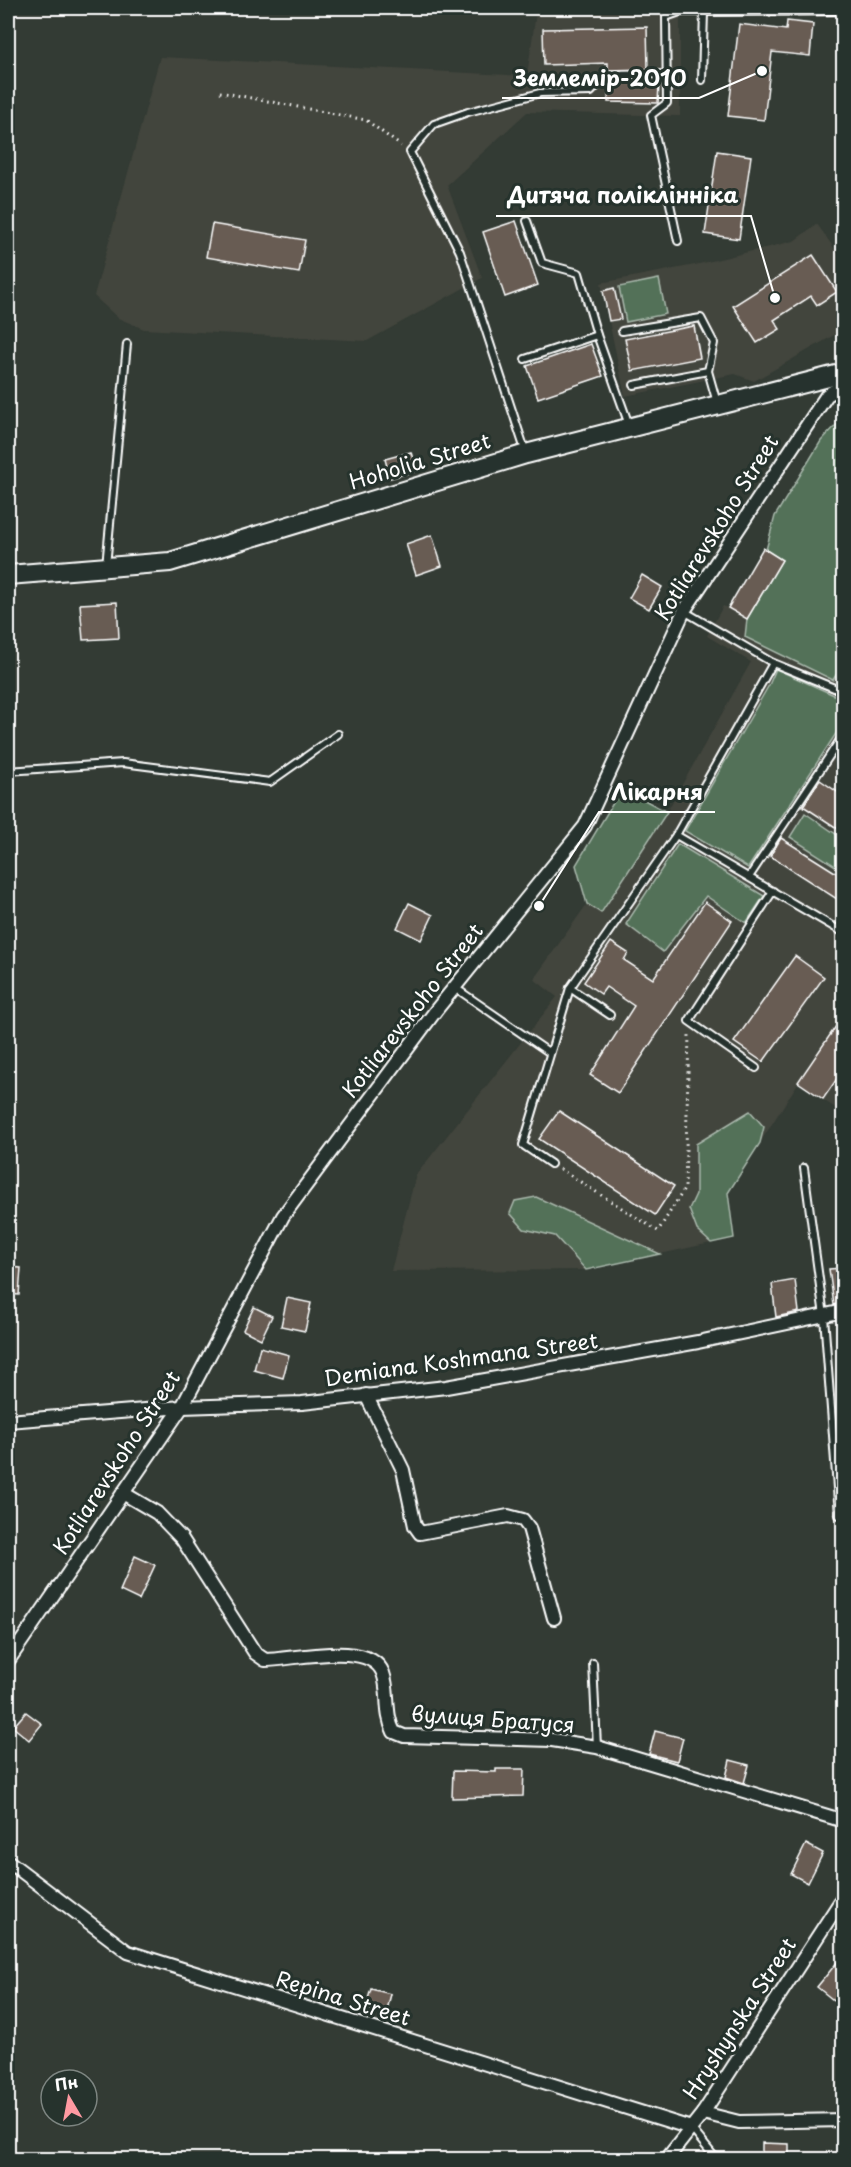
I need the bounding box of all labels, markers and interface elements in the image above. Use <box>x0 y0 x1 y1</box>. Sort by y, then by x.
callout: Землемір-2010 <box>502 58 699 98</box>
text: Землемір-2010 <box>512 60 687 93</box>
callout: Дитяча поліклінніка <box>496 176 751 216</box>
text: Дитяча поліклінніка <box>507 177 739 210</box>
street label: Hoholia Street <box>345 423 494 497</box>
street label: Kotliarevskoho Street <box>645 428 786 626</box>
callout: Лікарня <box>599 772 715 812</box>
text: Лікарня <box>611 774 703 807</box>
street label: Kotliarevskoho Street <box>333 916 490 1104</box>
street label: Demiana Koshmana Street <box>322 1323 600 1393</box>
street label: Kotliarevskoho Street <box>44 1363 187 1560</box>
street label: вулиця Братуся <box>410 1696 576 1740</box>
street label: Hryshynska Street <box>674 1931 803 2105</box>
street label: Repina Street <box>272 1961 415 2033</box>
north arrow <box>39 2068 99 2128</box>
text: Пн <box>53 2068 80 2096</box>

